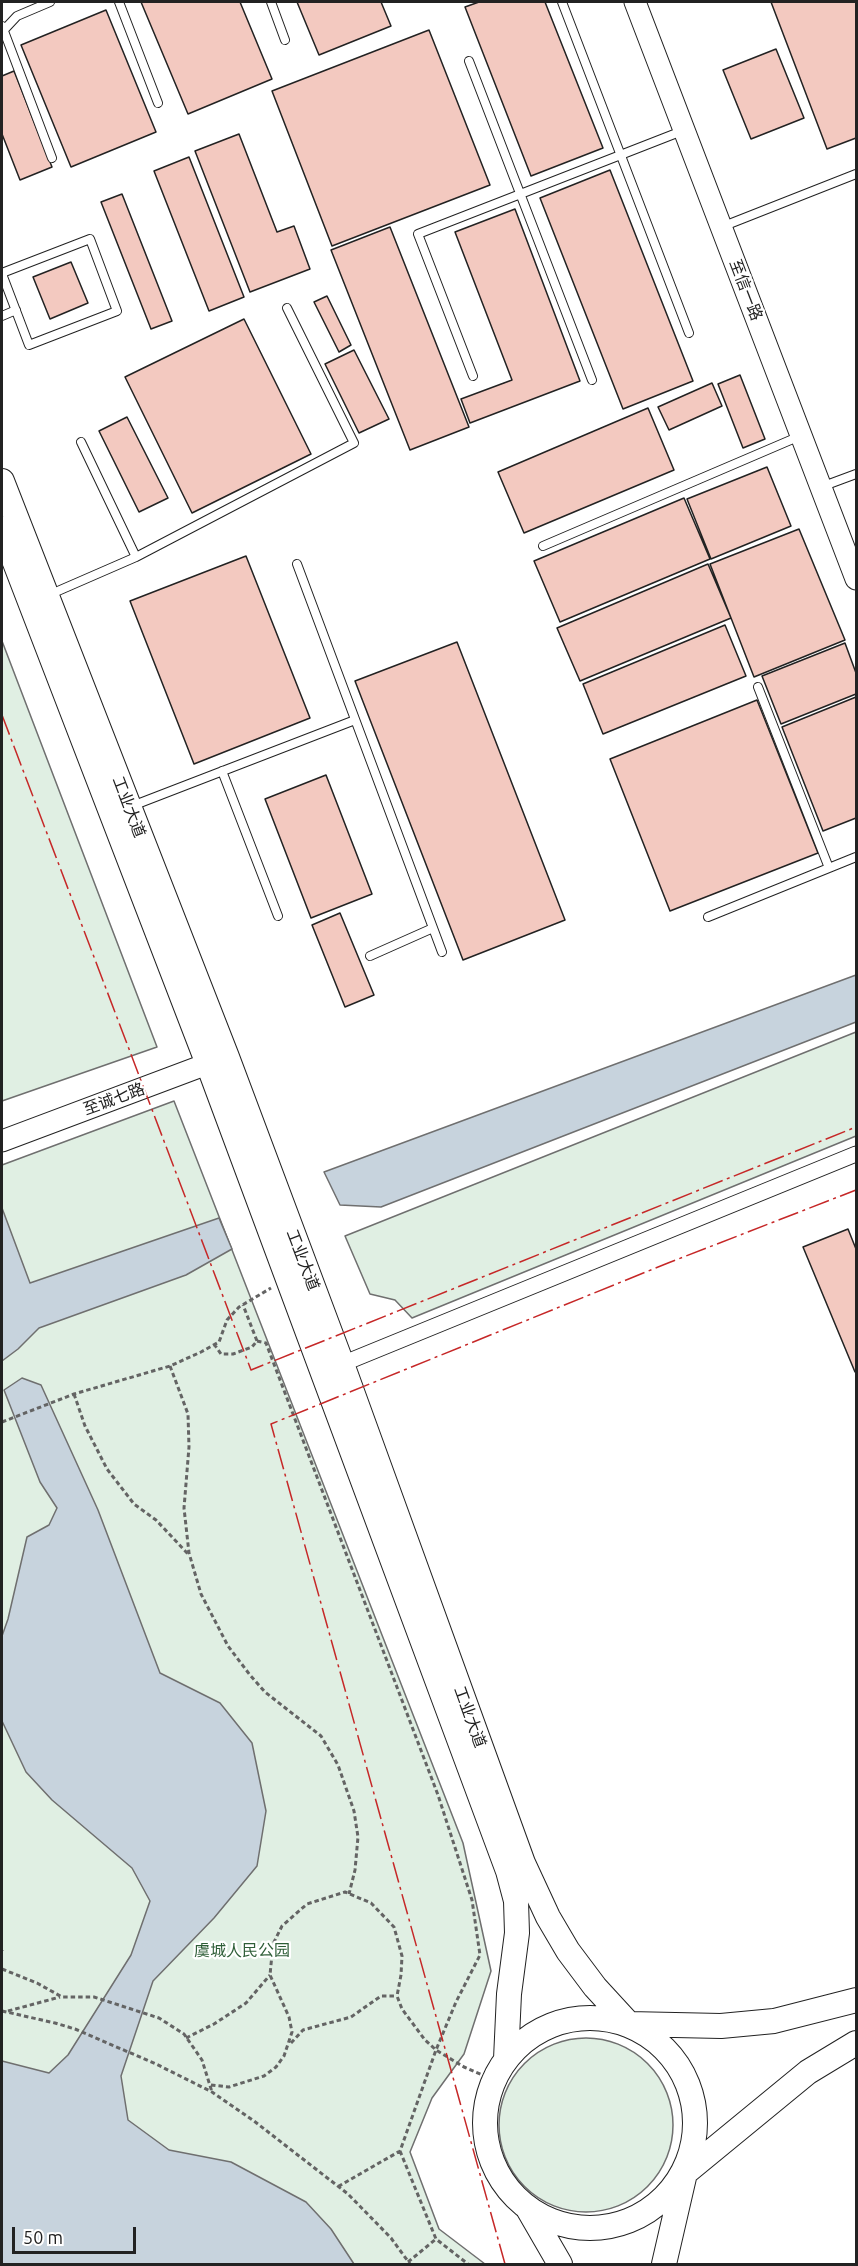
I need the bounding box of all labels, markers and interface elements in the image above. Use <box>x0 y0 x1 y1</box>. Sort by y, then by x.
street label: 至信一路 <box>726 257 766 323</box>
street label: 工业大道 <box>109 774 149 840</box>
street label: 至诚七路 <box>81 1079 147 1119</box>
street label: 工业大道 <box>283 1227 323 1293</box>
street label: 工业大道 <box>450 1684 490 1750</box>
park label: 虞城人民公园 <box>194 1941 290 1961</box>
scale bar <box>15 2215 140 2253</box>
text: 50 m <box>23 2227 63 2247</box>

